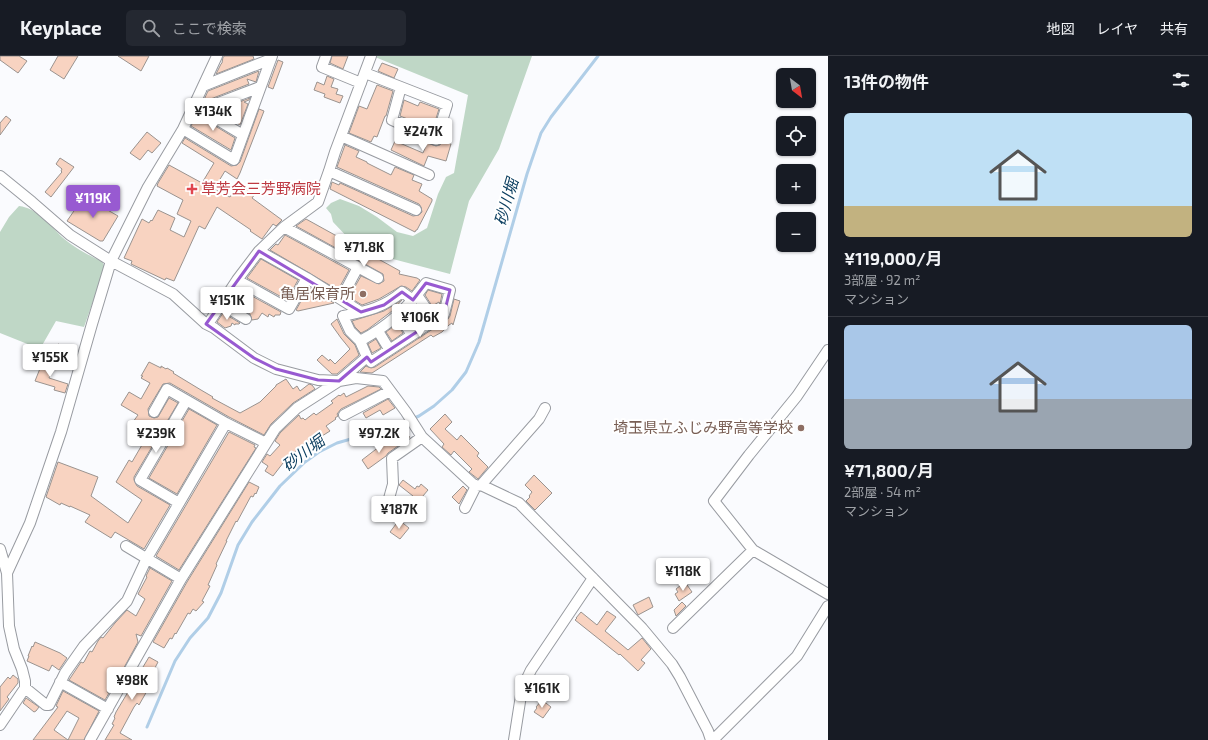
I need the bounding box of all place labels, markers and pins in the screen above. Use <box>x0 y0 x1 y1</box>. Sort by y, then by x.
pin: ¥134K <box>185 98 241 132</box>
pin: ¥247K <box>395 118 451 152</box>
place label: 草芳会三芳野病院 <box>201 179 321 197</box>
marker: 草芳会三芳野病院 <box>186 183 198 195</box>
pin: ¥119K <box>65 185 121 219</box>
pin: ¥71.8K <box>331 234 397 268</box>
place label: 亀居保育所 <box>280 284 355 302</box>
pin: ¥151K <box>199 287 255 321</box>
marker: 亀居保育所 <box>358 289 368 299</box>
pin: ¥106K <box>392 304 448 338</box>
pin: ¥155K <box>22 344 78 378</box>
place label: 埼玉県立ふじみ野高等学校 <box>613 418 793 436</box>
pin: ¥239K <box>128 420 184 454</box>
pin: ¥97.2K <box>346 420 412 454</box>
marker: 埼玉県立ふじみ野高等学校 <box>796 423 806 433</box>
pin: ¥187K <box>371 496 427 530</box>
pin: ¥118K <box>655 558 711 592</box>
pin: ¥98K <box>108 667 156 701</box>
pin: ¥161K <box>514 675 570 709</box>

